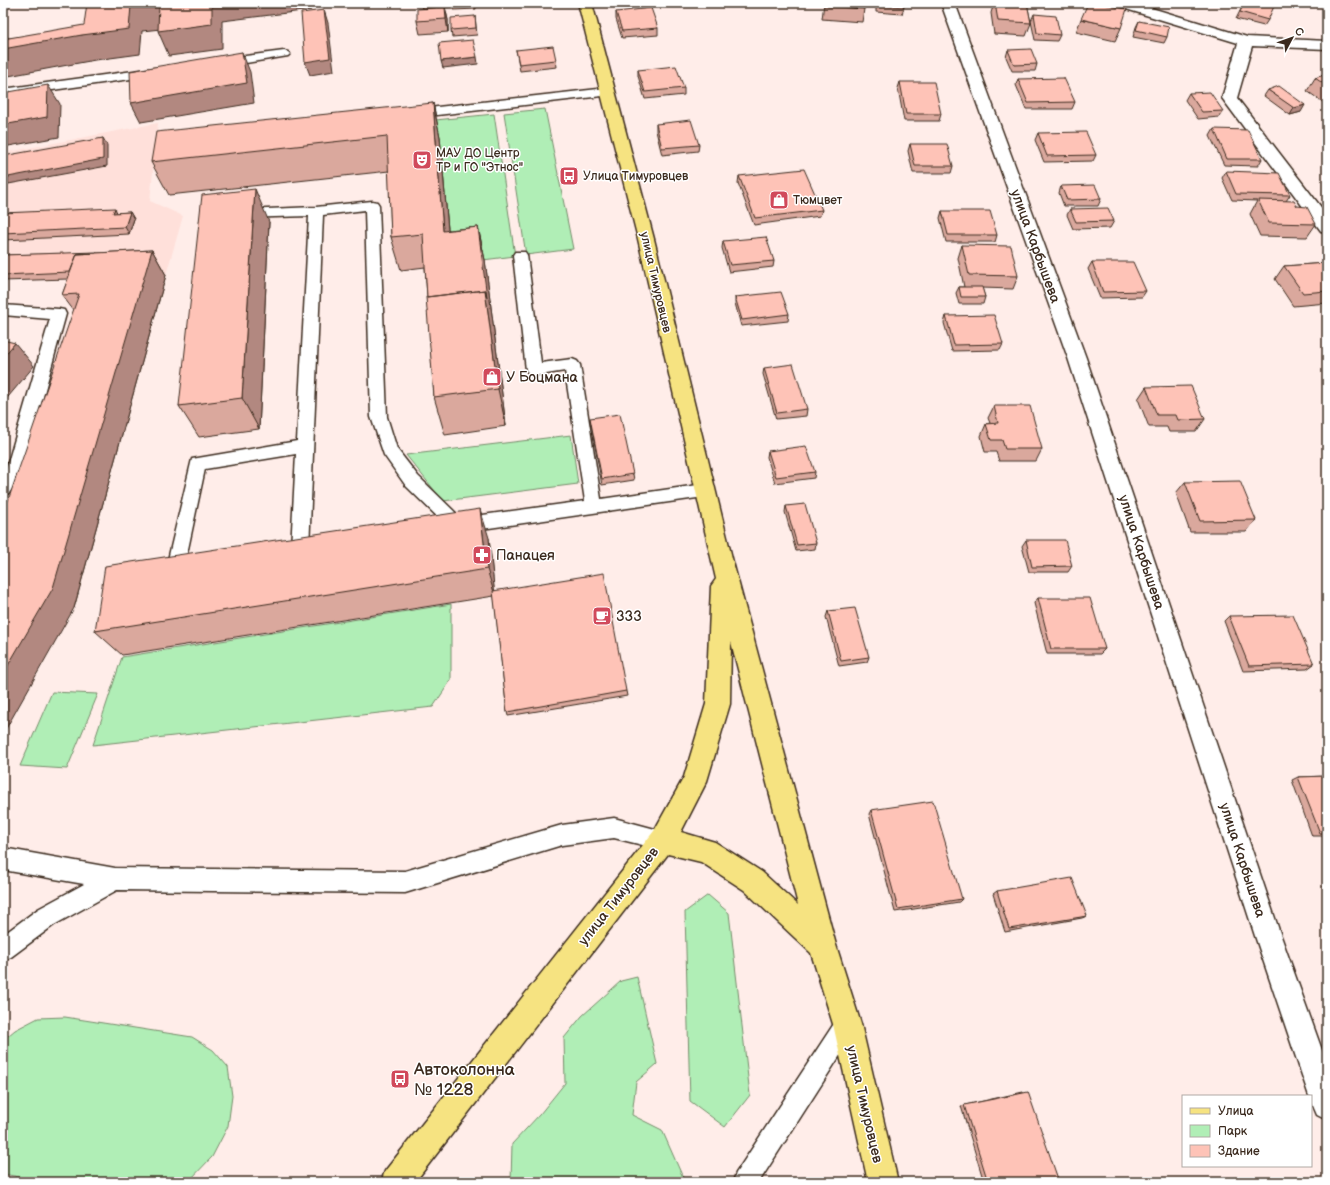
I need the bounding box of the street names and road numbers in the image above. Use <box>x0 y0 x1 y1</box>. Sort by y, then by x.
street label: улица Карбышева <box>1007 187 1064 306</box>
street label: улица Тимуровцев <box>637 230 675 335</box>
street label: улица Карбышева <box>1115 493 1168 612</box>
street label: улица Карбышева <box>1216 801 1269 920</box>
street label: улица Тимуровцев <box>575 843 662 949</box>
street label: улица Тимуровцев <box>843 1044 886 1165</box>

